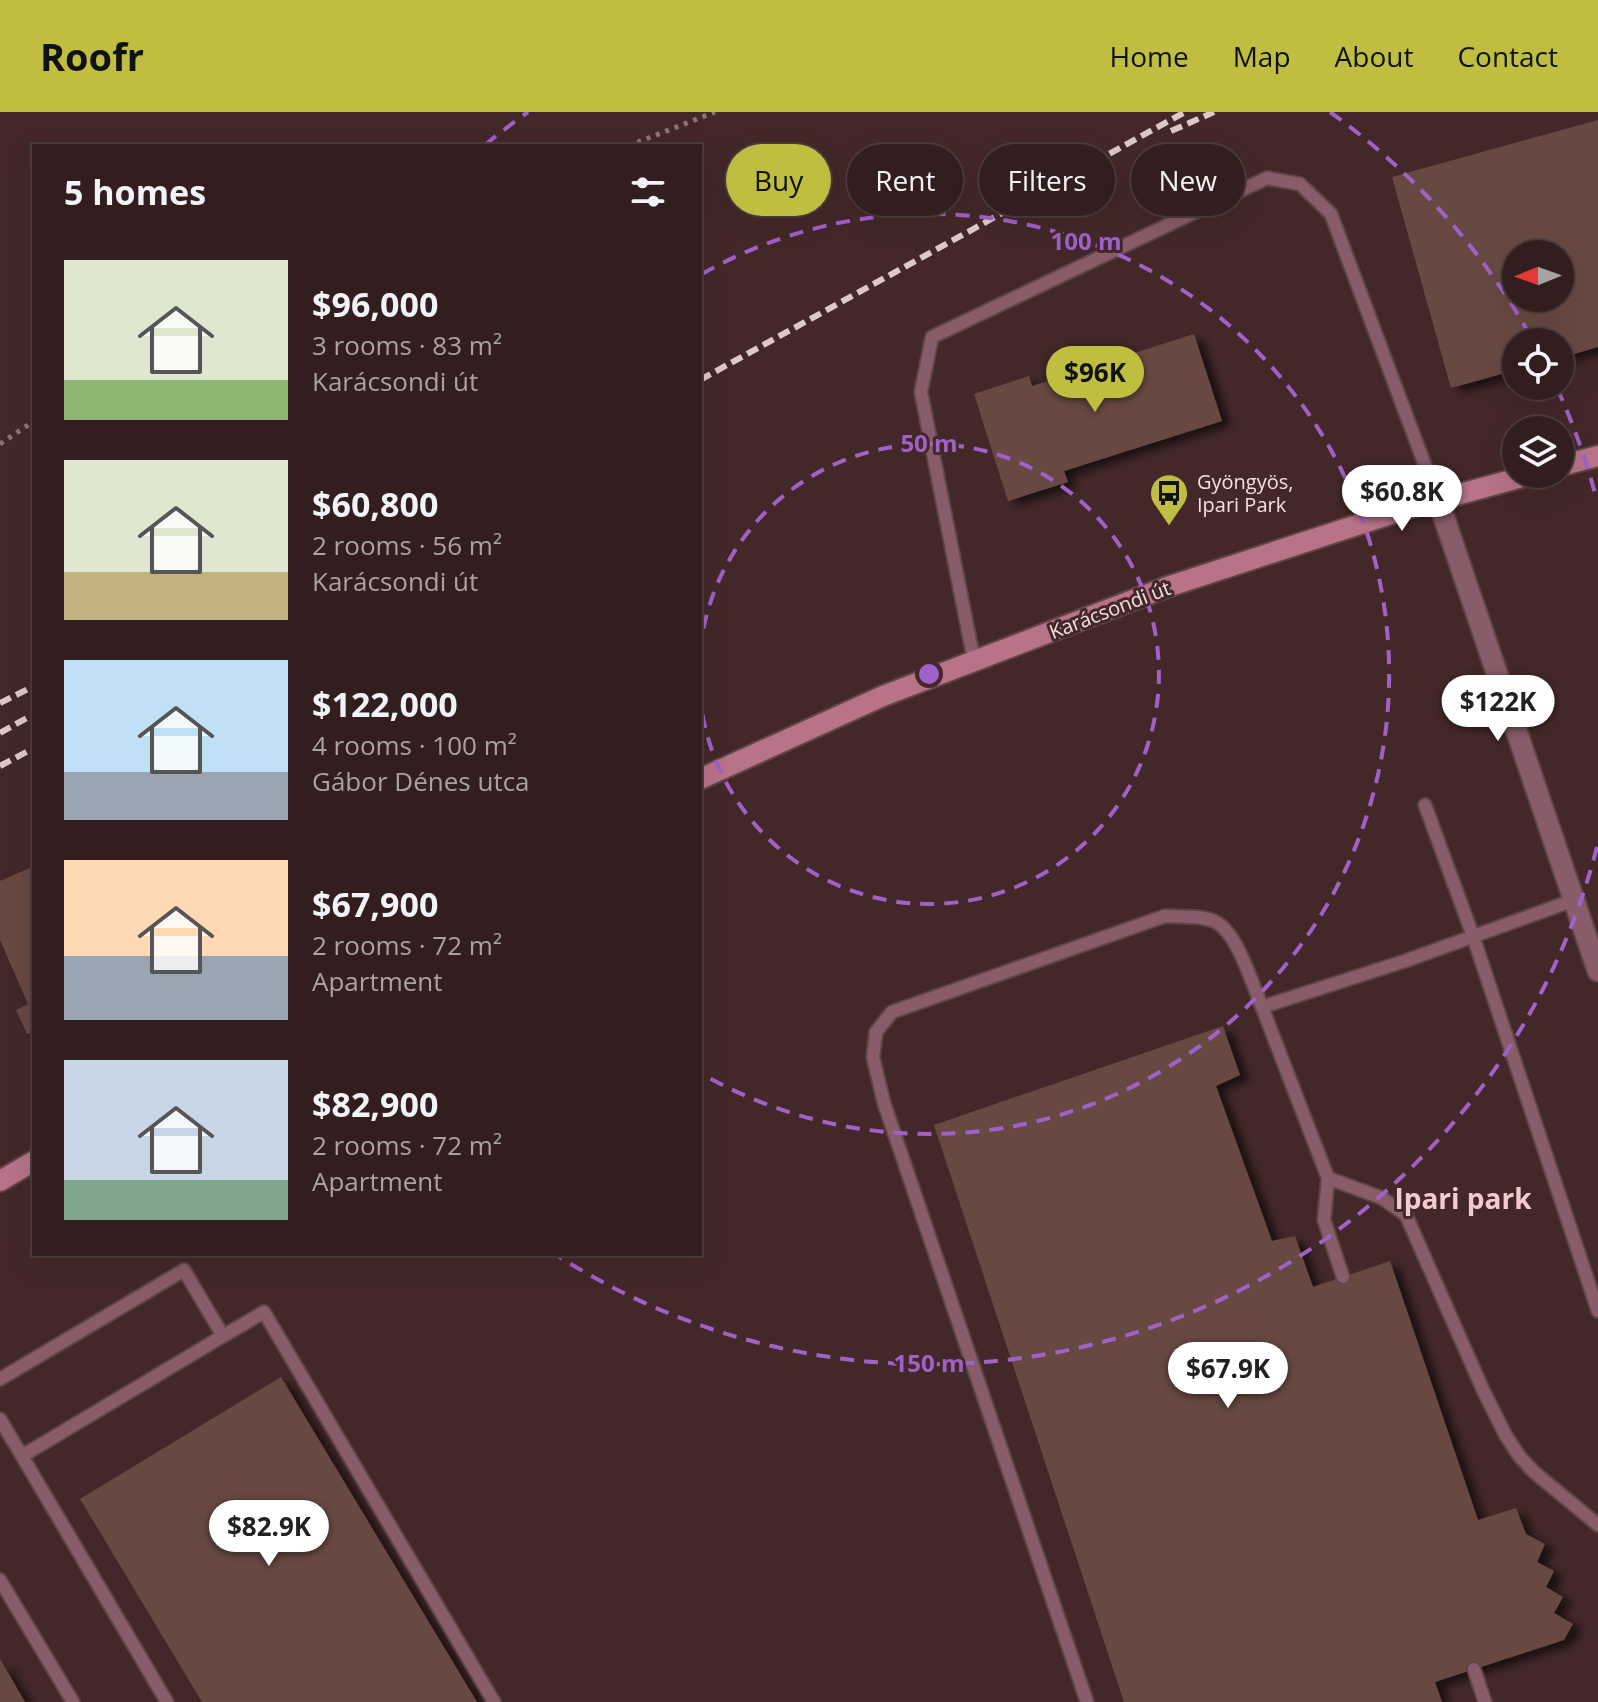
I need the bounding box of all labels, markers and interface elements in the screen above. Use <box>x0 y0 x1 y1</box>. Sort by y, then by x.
text: Roofr <box>40 30 144 82</box>
text: Home <box>1110 37 1189 75</box>
text: Map <box>1233 37 1291 75</box>
text: About <box>1335 37 1413 75</box>
text: Contact <box>1457 37 1558 75</box>
chip: Buy <box>726 144 831 216</box>
chip: Rent <box>847 144 963 216</box>
chip: Filters <box>979 144 1115 216</box>
chip: New <box>1131 144 1245 216</box>
text: 5 homes <box>64 169 206 215</box>
icon: filters <box>626 170 670 214</box>
text: 100 m <box>1051 224 1121 257</box>
north arrow <box>1502 240 1574 312</box>
map controls <box>1502 240 1574 488</box>
text: $96,000 <box>312 281 438 327</box>
icon: home <box>128 292 224 388</box>
text: 3 rooms · 83 m² <box>312 327 502 363</box>
button: locate <box>1502 328 1574 400</box>
pin: $96K <box>1048 346 1142 414</box>
text: $96K <box>1064 354 1126 390</box>
text: Karácsondi út <box>312 363 478 399</box>
button: layers <box>1502 416 1574 488</box>
text: 50 m <box>900 426 958 459</box>
pin: $60.8K <box>1337 465 1467 533</box>
place label: Gyöngyös, Ipari Park <box>1197 468 1293 518</box>
bus stop icon: Gyöngyös, Ipari Park <box>1148 472 1190 527</box>
text: $60.8K <box>1360 473 1444 509</box>
text: $60,800 <box>312 481 438 527</box>
icon: home <box>128 492 224 588</box>
text: 2 rooms · 56 m² <box>312 527 502 563</box>
text: Karácsondi út <box>312 563 478 599</box>
street label: Karácsondi út <box>1045 574 1174 645</box>
centre of rings <box>915 660 943 688</box>
pin: $122K <box>1442 675 1554 743</box>
text: $122,000 <box>312 681 458 727</box>
text: $122K <box>1460 683 1536 719</box>
icon: home <box>128 692 224 788</box>
text: 4 rooms · 100 m² <box>312 727 517 763</box>
text: Gábor Dénes utca <box>312 763 530 799</box>
text: $67,900 <box>312 881 438 927</box>
icon: home <box>128 892 224 988</box>
text: 2 rooms · 72 m² <box>312 927 502 963</box>
text: Apartment <box>312 963 443 999</box>
text: $82,900 <box>312 1081 438 1127</box>
icon: home <box>128 1092 224 1188</box>
text: 2 rooms · 72 m² <box>312 1127 502 1163</box>
text: Apartment <box>312 1163 443 1199</box>
district label: Ipari park <box>1394 1179 1532 1217</box>
pin: $67.9K <box>1163 1342 1293 1410</box>
text: 150 m <box>894 1346 964 1379</box>
text: $67.9K <box>1186 1350 1270 1386</box>
pin: $82.9K <box>204 1500 334 1568</box>
text: $82.9K <box>227 1508 311 1544</box>

